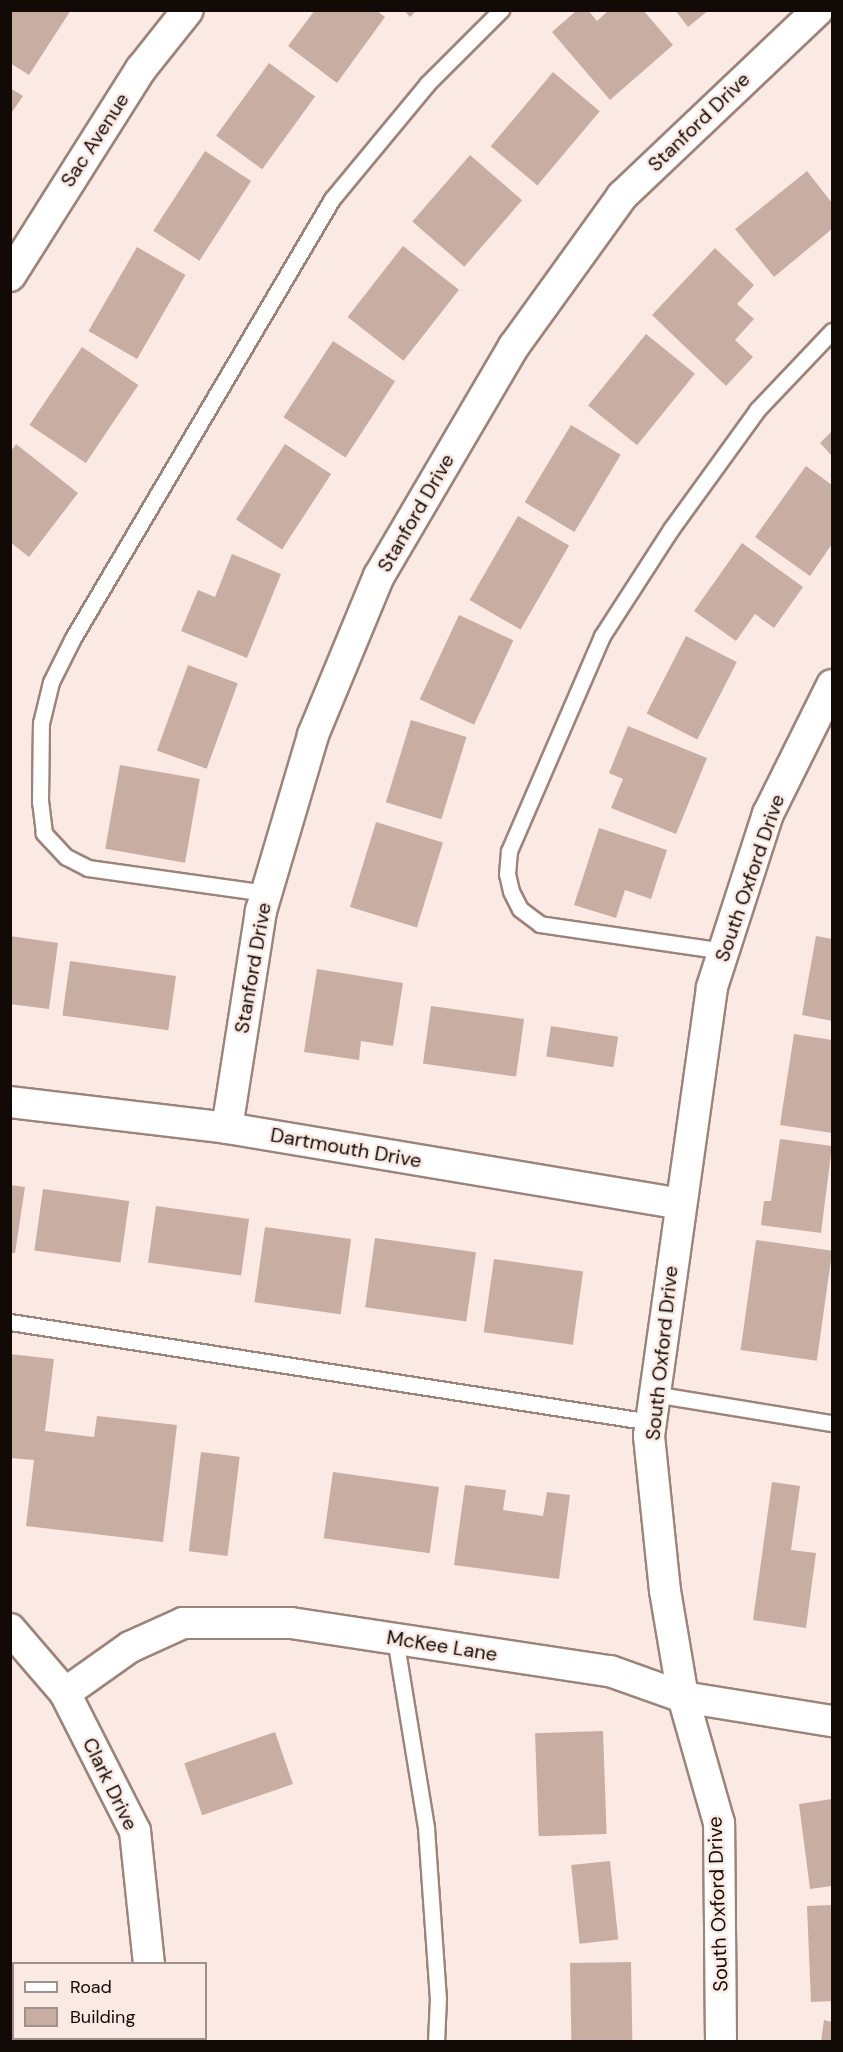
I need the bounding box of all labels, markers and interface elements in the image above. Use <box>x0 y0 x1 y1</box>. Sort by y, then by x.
street label: Stanford Drive <box>643 67 755 177</box>
street label: Sac Avenue <box>56 89 134 191</box>
street label: Stanford Drive <box>373 450 459 576</box>
street label: South Oxford Drive <box>710 791 790 965</box>
street label: Stanford Drive <box>230 901 276 1035</box>
street label: Dartmouth Drive <box>269 1123 423 1173</box>
street label: South Oxford Drive <box>641 1264 683 1442</box>
street label: McKee Lane <box>385 1625 499 1667</box>
street label: Clark Drive <box>77 1734 143 1834</box>
street label: South Oxford Drive <box>703 1816 733 1992</box>
legend <box>12 1962 207 2040</box>
text: Road <box>70 1975 112 1999</box>
text: Building <box>70 2005 135 2029</box>

